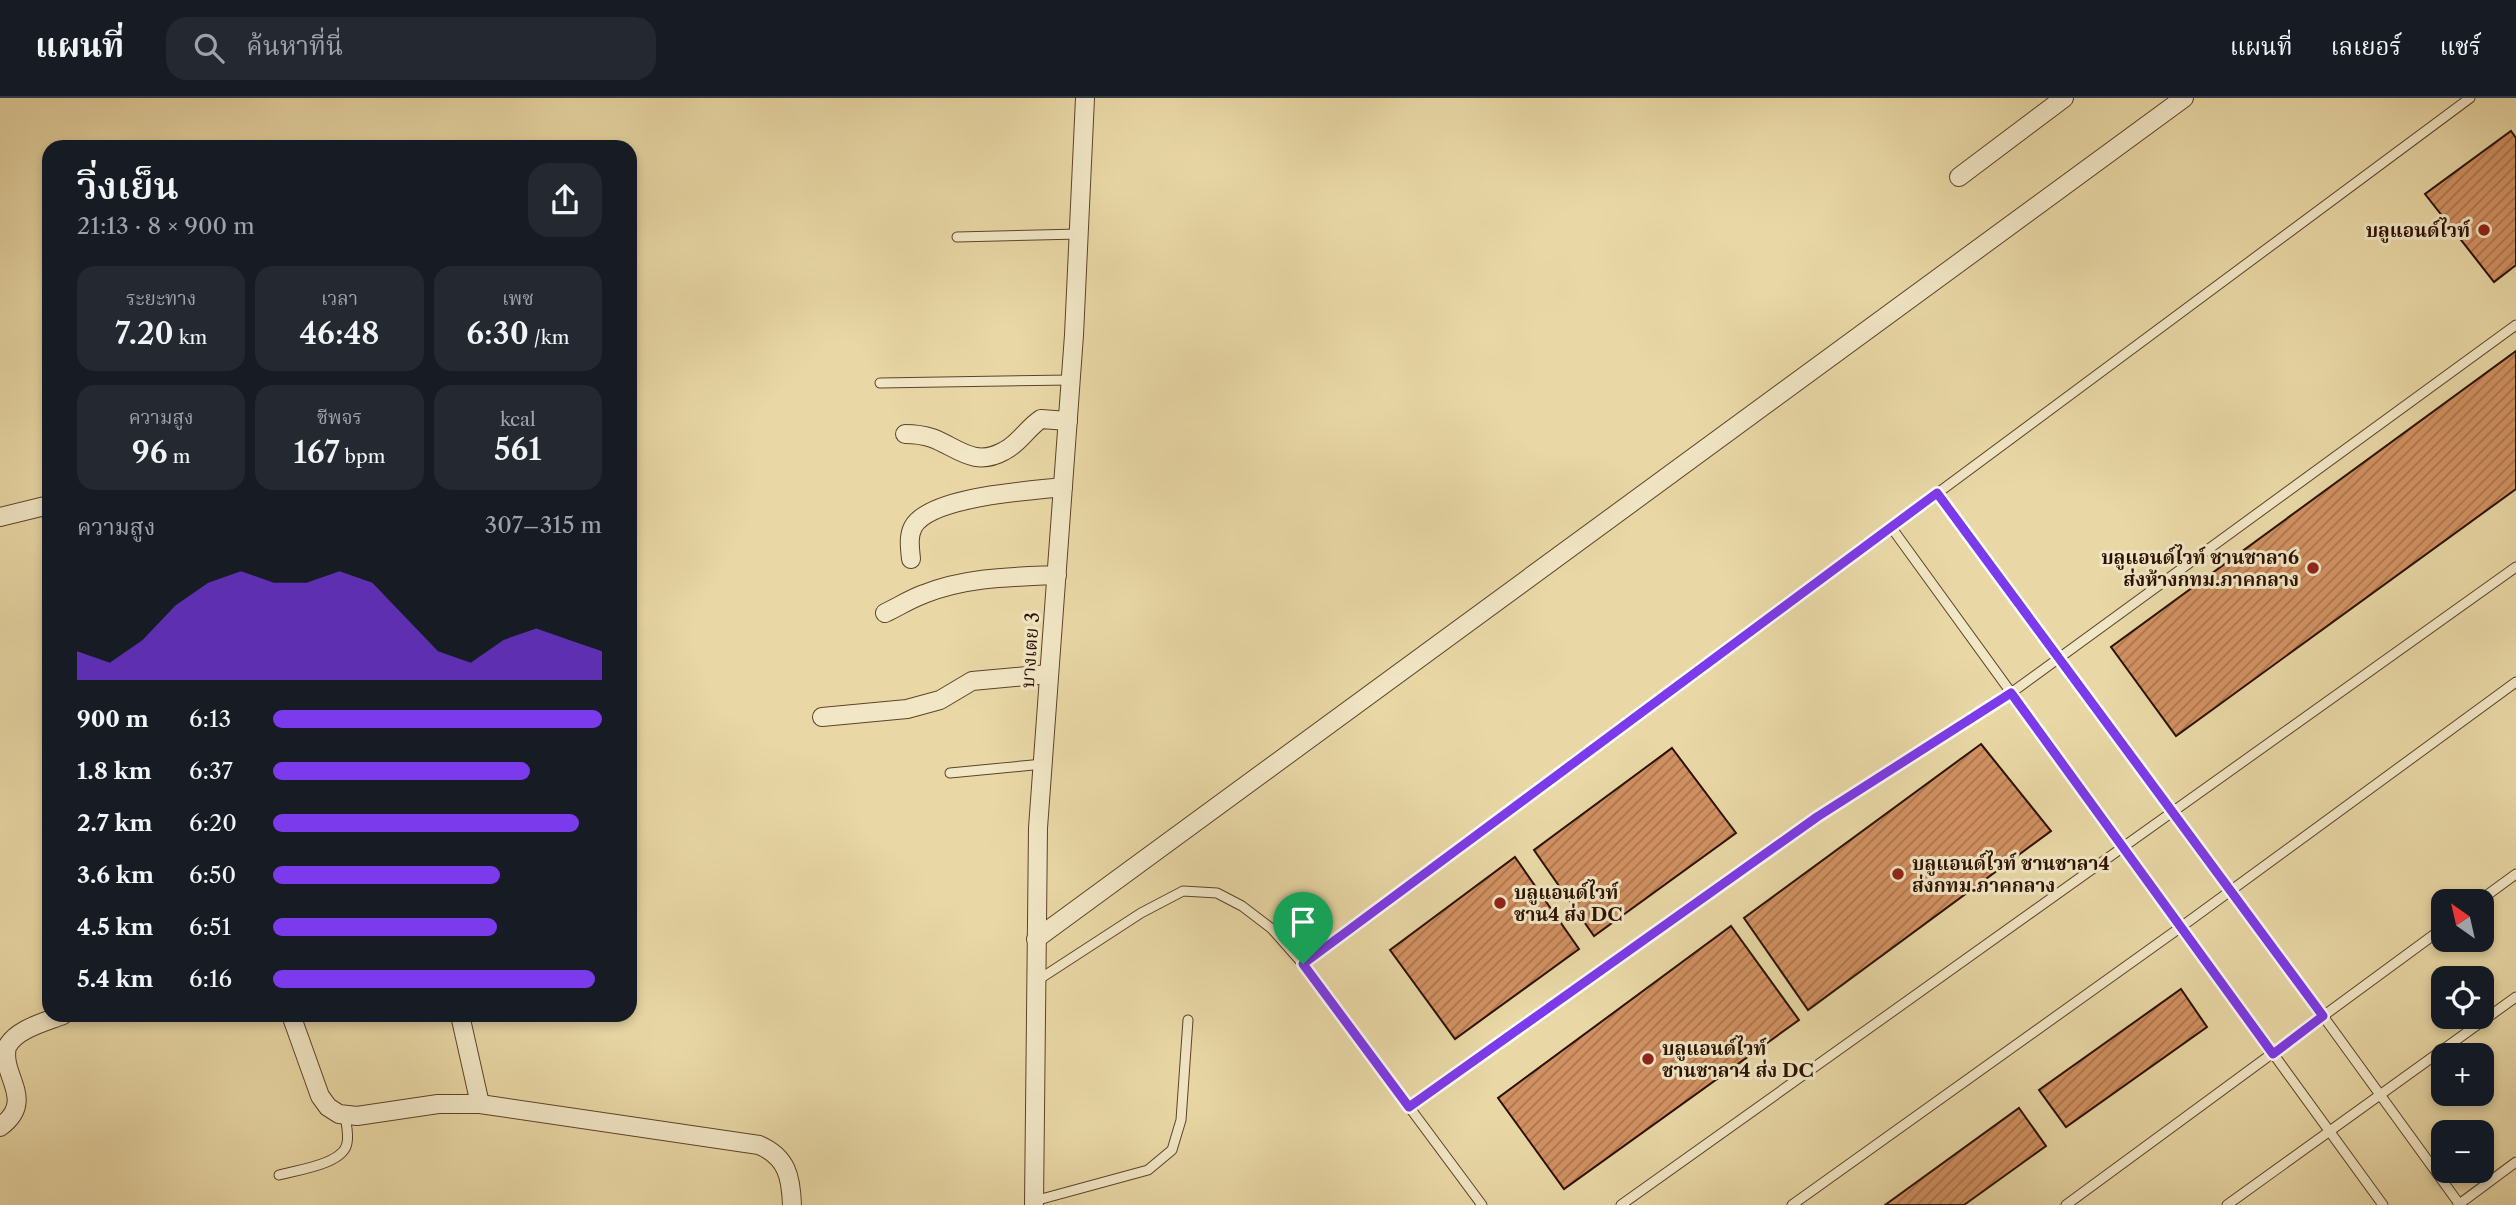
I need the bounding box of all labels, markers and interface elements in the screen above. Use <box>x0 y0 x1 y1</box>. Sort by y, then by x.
search box <box>166 17 656 80</box>
text: แผนที่ <box>35 25 124 66</box>
icon: search <box>190 29 228 67</box>
text: ค้นหาที่นี่ <box>246 30 343 62</box>
text: แผนที่ <box>2230 32 2293 61</box>
text: เลเยอร์ <box>2331 32 2402 61</box>
text: แชร์ <box>2440 32 2481 61</box>
text: วิ่งเย็น <box>77 162 179 209</box>
button: share <box>528 163 602 237</box>
text: 21:13 · 8 × 900 m <box>77 212 255 240</box>
place label: บลูแอนด์ไวท์ <box>2366 217 2471 243</box>
marker: บลูแอนด์ไวท์ <box>2476 222 2492 238</box>
text: ระยะทาง <box>126 287 196 310</box>
text: เวลา <box>321 287 358 310</box>
text: เพซ <box>502 287 534 310</box>
text: 7.20 <box>115 315 174 352</box>
text: 46:48 <box>299 315 380 352</box>
text: 6:30 <box>466 315 529 352</box>
text: km <box>174 326 207 349</box>
text: /km <box>529 326 569 349</box>
text: ความสูง <box>129 406 194 429</box>
text: ชีพจร <box>317 406 362 429</box>
text: kcal <box>500 408 536 431</box>
text: 561 <box>494 431 542 468</box>
text: 96 <box>132 434 168 471</box>
text: 167 <box>294 434 340 471</box>
text: m <box>168 445 190 468</box>
text: bpm <box>340 445 385 468</box>
text: 307–315 m <box>485 511 602 539</box>
text: ความสูง <box>77 513 155 541</box>
place label: บลูแอนด์ไวท์ ชานชาลา6 ส่งห้างกทม.ภาคกลาง <box>2101 544 2299 591</box>
marker: บลูแอนด์ไวท์ ชานชาลา6 ส่งห้างกทม.ภาคกลาง <box>2305 560 2321 576</box>
street label: บางเตย 3 <box>1016 611 1044 689</box>
text: 900 m <box>77 705 149 733</box>
text: 6:13 <box>189 705 231 733</box>
text: 1.8 km <box>77 757 152 785</box>
text: 6:37 <box>189 757 233 785</box>
text: 2.7 km <box>77 809 153 837</box>
text: 6:20 <box>189 809 237 837</box>
place label: บลูแอนด์ไวท์ ชานชาลา4 ส่งกทม.ภาคกลาง <box>1912 850 2110 897</box>
text: 3.6 km <box>77 861 154 889</box>
text: 6:50 <box>189 861 236 889</box>
marker: บลูแอนด์ไวท์ ชานชาลา4 ส่งกทม.ภาคกลาง <box>1890 866 1906 882</box>
place label: บลูแอนด์ไวท์ ชาน4 ส่ง DC <box>1514 879 1623 926</box>
north arrow <box>2431 889 2494 952</box>
map controls <box>2431 889 2494 1183</box>
pin <box>1273 892 1333 964</box>
marker: บลูแอนด์ไวท์ ชาน4 ส่ง DC <box>1492 895 1508 911</box>
icon: arrive <box>1284 903 1322 941</box>
text: 4.5 km <box>77 913 154 941</box>
text: 6:51 <box>189 913 231 941</box>
text: 5.4 km <box>77 965 154 993</box>
text: 6:16 <box>189 965 232 993</box>
button: locate <box>2431 966 2494 1029</box>
place label: บลูแอนด์ไวท์ ชานชาลา4 ส่ง DC <box>1662 1035 1814 1082</box>
button: + <box>2431 1043 2494 1106</box>
marker: บลูแอนด์ไวท์ ชานชาลา4 ส่ง DC <box>1640 1051 1656 1067</box>
button: − <box>2431 1120 2494 1183</box>

